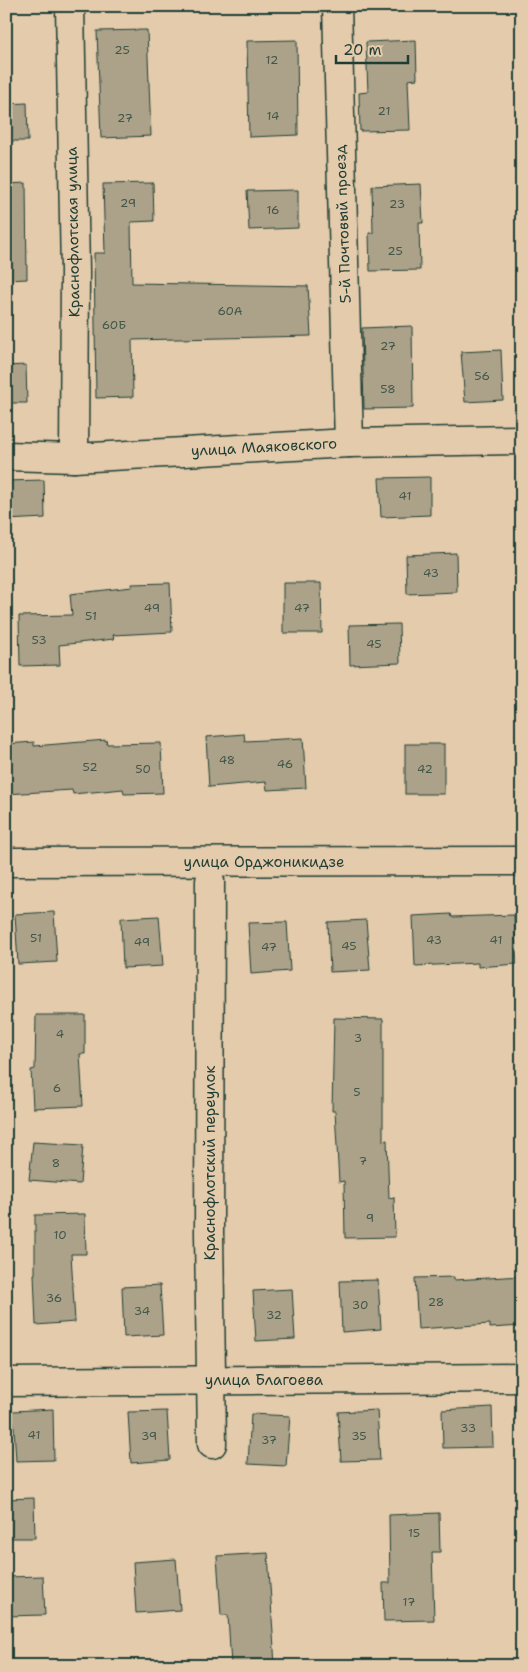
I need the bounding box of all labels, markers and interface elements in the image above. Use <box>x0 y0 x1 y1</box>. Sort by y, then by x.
scale bar <box>336 32 408 64</box>
text: 20 m <box>343 40 382 60</box>
house number: 25 <box>114 42 130 58</box>
house number: 12 <box>266 52 278 68</box>
house number: 21 <box>378 103 390 119</box>
house number: 14 <box>267 108 279 124</box>
house number: 27 <box>117 110 133 126</box>
street label: 5-й Почтовый проезд <box>330 144 356 304</box>
street label: Краснофлотская улица <box>62 146 84 317</box>
house number: 29 <box>120 195 136 211</box>
house number: 23 <box>389 196 405 212</box>
house number: 16 <box>266 202 280 218</box>
house number: 25 <box>387 243 403 259</box>
house number: 60А <box>217 303 243 319</box>
house number: 60Б <box>102 317 126 333</box>
house number: 27 <box>380 338 396 354</box>
house number: 56 <box>474 368 490 384</box>
house number: 58 <box>380 381 396 397</box>
street label: улица Маяковского <box>190 433 338 461</box>
house number: 41 <box>399 488 411 504</box>
house number: 43 <box>423 565 439 581</box>
house number: 49 <box>144 600 160 616</box>
house number: 47 <box>294 600 310 616</box>
house number: 51 <box>85 608 97 624</box>
house number: 53 <box>31 632 47 648</box>
house number: 45 <box>366 636 382 652</box>
house number: 48 <box>219 752 235 768</box>
house number: 46 <box>277 756 293 772</box>
house number: 52 <box>82 759 98 775</box>
house number: 50 <box>135 761 151 777</box>
house number: 42 <box>417 761 433 777</box>
street label: улица Орджоникидзе <box>184 852 344 872</box>
house number: 51 <box>30 930 42 946</box>
house number: 43 <box>426 932 442 948</box>
house number: 41 <box>490 932 502 948</box>
house number: 49 <box>134 934 150 950</box>
house number: 45 <box>341 938 357 954</box>
house number: 47 <box>261 939 277 955</box>
house number: 4 <box>56 1026 64 1042</box>
house number: 3 <box>354 1030 362 1046</box>
street label: Краснофлотский переулок <box>200 1065 220 1260</box>
house number: 6 <box>53 1080 61 1096</box>
house number: 5 <box>353 1084 361 1100</box>
house number: 7 <box>359 1153 367 1169</box>
house number: 8 <box>52 1155 60 1171</box>
house number: 9 <box>366 1210 374 1226</box>
house number: 10 <box>53 1227 67 1243</box>
house number: 36 <box>46 1290 62 1306</box>
house number: 28 <box>428 1294 444 1310</box>
house number: 30 <box>352 1297 368 1313</box>
house number: 34 <box>134 1303 150 1319</box>
house number: 32 <box>266 1307 282 1323</box>
street label: улица Благоева <box>205 1370 324 1390</box>
house number: 33 <box>460 1420 476 1436</box>
house number: 41 <box>28 1427 40 1443</box>
house number: 39 <box>141 1428 157 1444</box>
house number: 35 <box>351 1428 367 1444</box>
house number: 37 <box>261 1432 277 1448</box>
house number: 15 <box>408 1525 420 1541</box>
house number: 17 <box>403 1594 415 1610</box>

